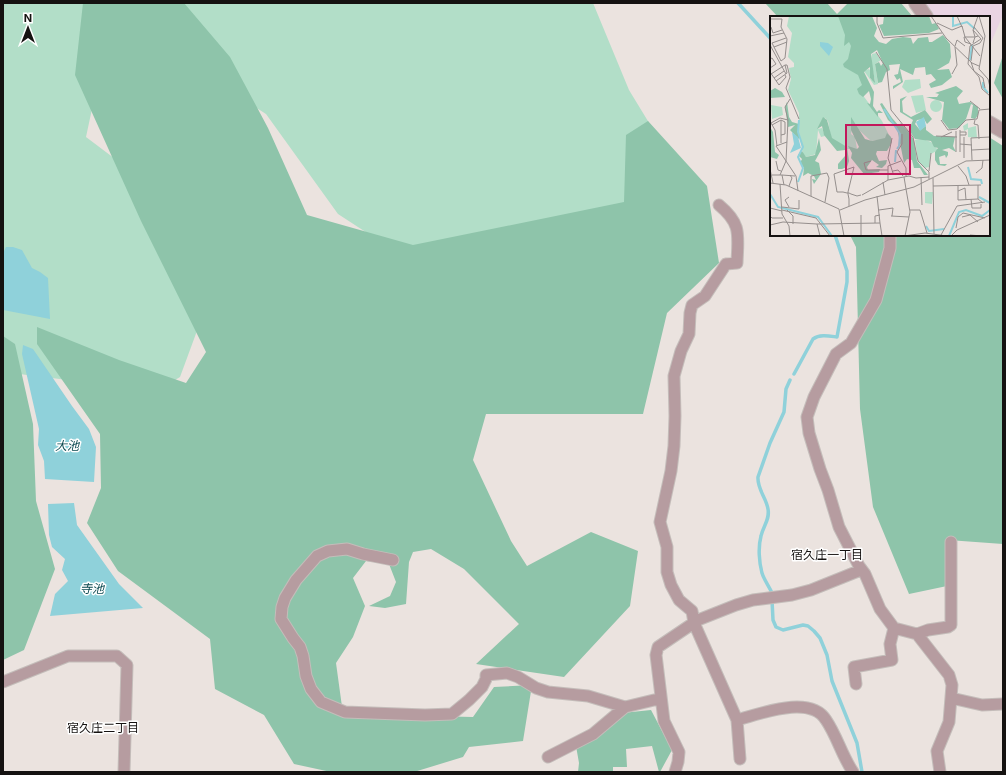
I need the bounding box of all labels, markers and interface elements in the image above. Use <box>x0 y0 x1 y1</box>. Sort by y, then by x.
north arrow <box>8 8 48 48</box>
text: N <box>24 11 32 25</box>
inset map <box>770 16 990 236</box>
water label: 大池 <box>55 438 80 453</box>
district label: 宿久庄一丁目 <box>791 547 863 562</box>
water label: 寺池 <box>80 581 105 596</box>
district label: 宿久庄二丁目 <box>67 720 139 735</box>

